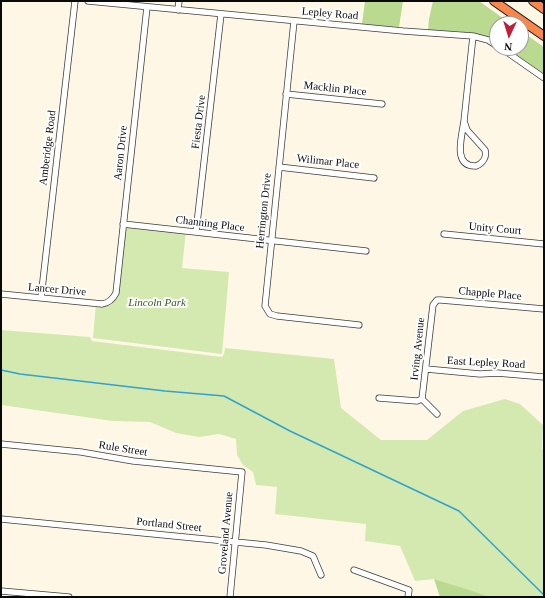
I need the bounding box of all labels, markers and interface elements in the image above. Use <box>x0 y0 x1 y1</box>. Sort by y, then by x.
street label: Lepley Road <box>301 5 359 23</box>
north arrow <box>489 16 529 56</box>
text: N <box>504 41 513 53</box>
street label: Macklin Place <box>303 79 367 99</box>
street label: Fiesta Drive <box>189 94 209 150</box>
street label: Amberidge Road <box>37 110 59 186</box>
street label: Aaron Drive <box>112 125 130 181</box>
street label: Wilimar Place <box>296 152 360 172</box>
street label: Herrington Drive <box>253 172 275 250</box>
street label: Channing Place <box>175 213 245 235</box>
street label: Unity Court <box>468 220 522 238</box>
street label: Lancer Drive <box>27 281 87 299</box>
street label: Chapple Place <box>458 285 522 303</box>
park label: Lincoln Park <box>128 296 186 310</box>
street label: Irving Avenue <box>408 317 428 381</box>
street label: East Lepley Road <box>447 354 525 372</box>
street label: Rule Street <box>98 439 148 459</box>
street label: Groveland Avenue <box>216 491 236 575</box>
street label: Portland Street <box>136 515 202 535</box>

